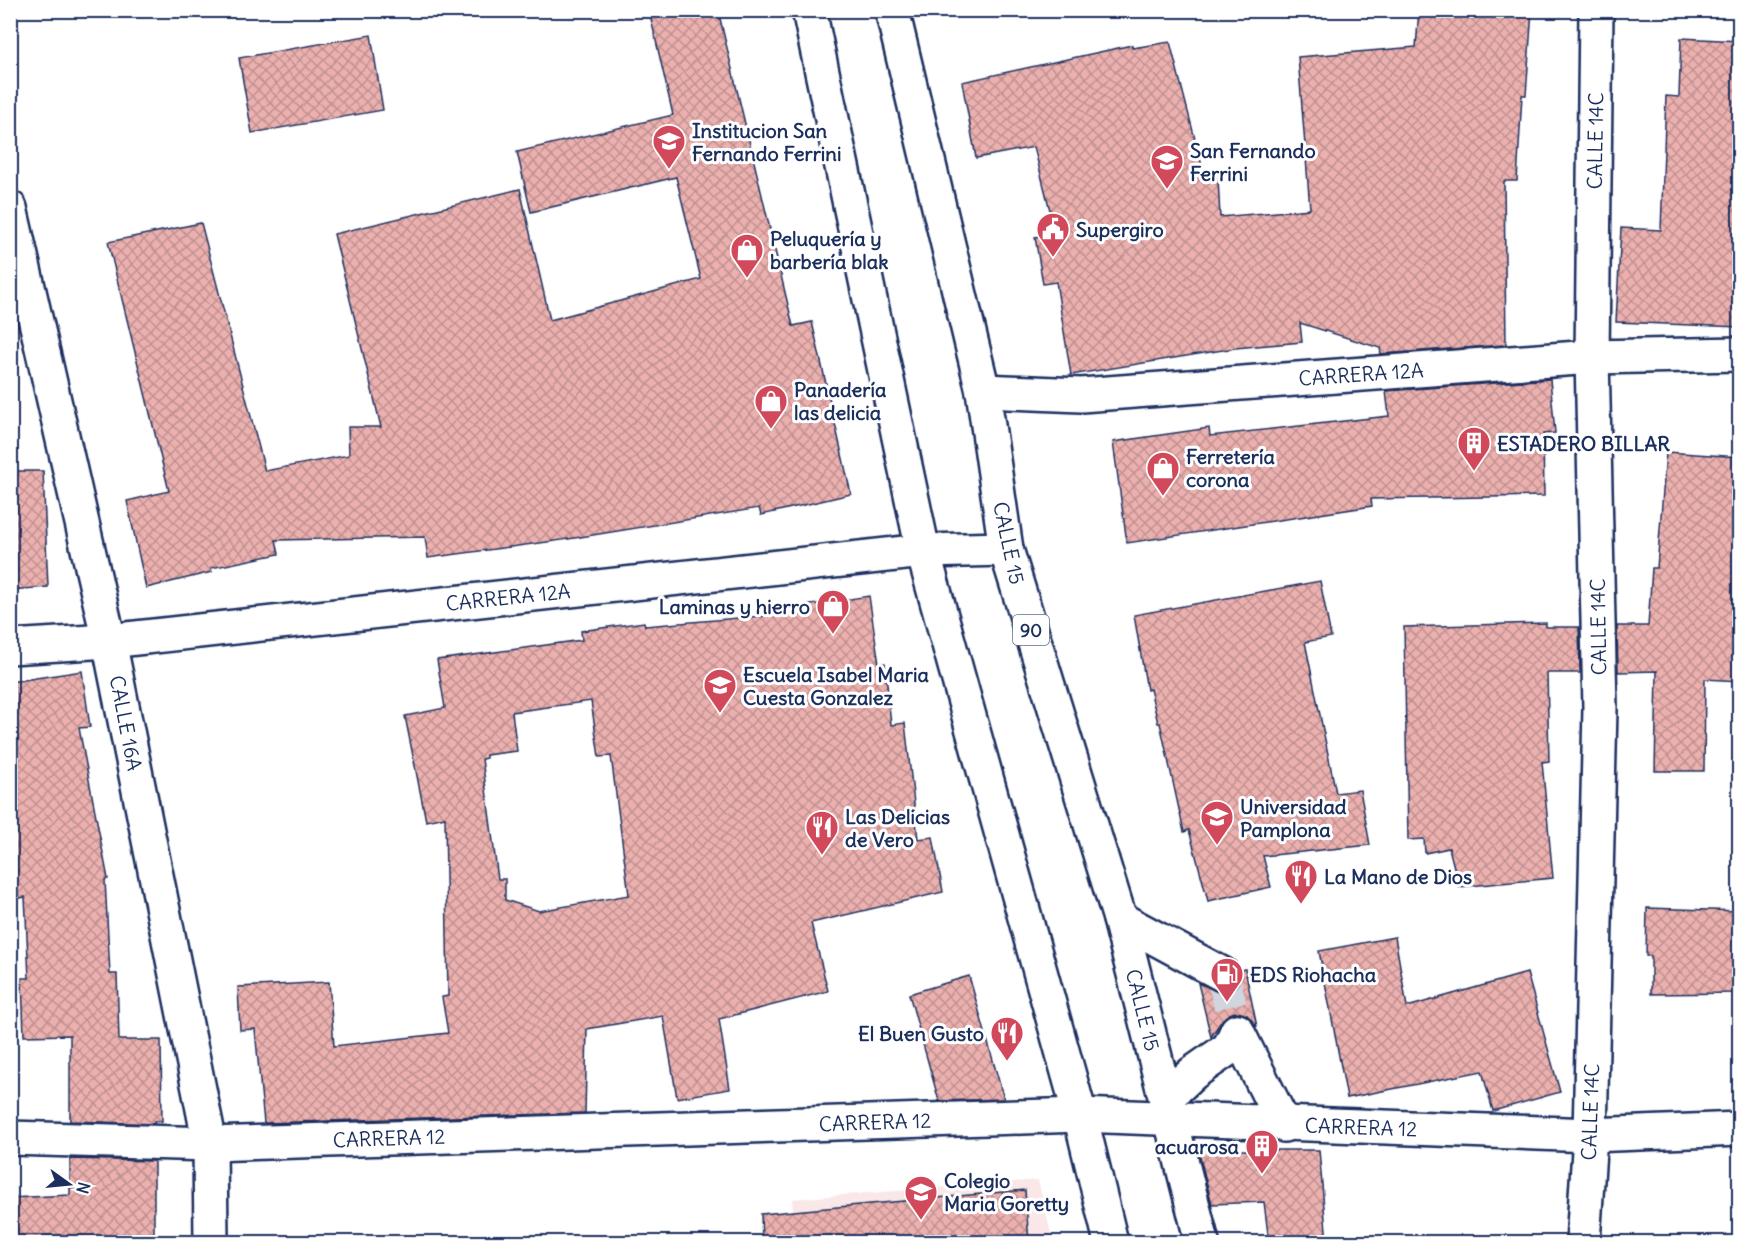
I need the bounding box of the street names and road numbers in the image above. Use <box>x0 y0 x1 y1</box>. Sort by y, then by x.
street label: CALLE 14C <box>1582 92 1608 190</box>
street label: CARRERA 12A <box>1298 357 1425 391</box>
street label: CALLE 15 <box>988 499 1030 587</box>
street label: CARRERA 12A <box>444 578 572 616</box>
street label: CALLE 14C <box>1585 578 1611 676</box>
road number: 90 <box>1013 615 1049 645</box>
street label: CALLE 16A <box>105 673 148 773</box>
street label: CALLE 15 <box>1121 966 1165 1054</box>
street label: CALLE 14C <box>1576 1063 1604 1161</box>
street label: CARRERA 12 <box>818 1108 932 1136</box>
street label: CARRERA 12 <box>1304 1113 1418 1141</box>
street label: CARRERA 12 <box>332 1124 446 1152</box>

